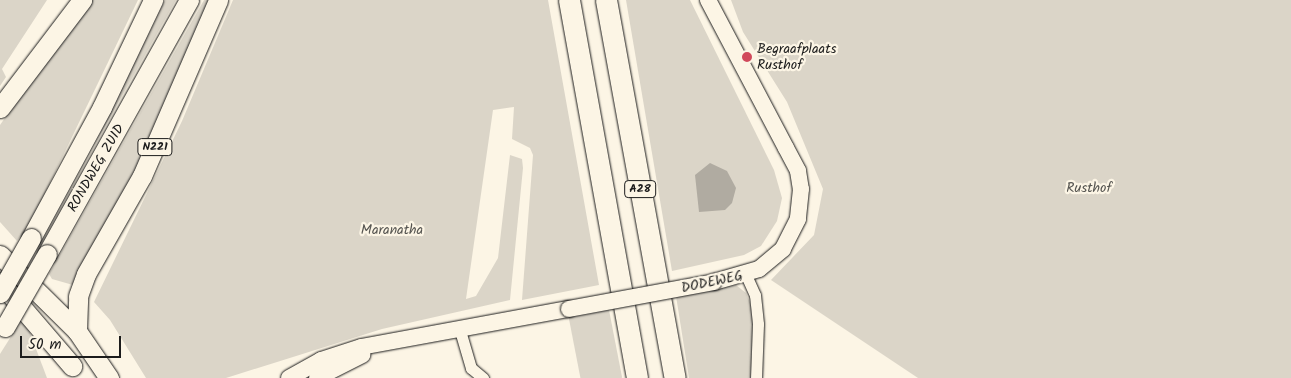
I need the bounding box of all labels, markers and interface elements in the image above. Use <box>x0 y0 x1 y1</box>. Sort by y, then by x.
place label: Begraafplaats Rusthof <box>757 41 837 74</box>
marker: Begraafplaats Rusthof <box>741 51 753 63</box>
street label: RONDWEG ZUID <box>64 121 128 215</box>
road number: N221 <box>136 138 174 156</box>
road number: A28 <box>624 180 656 198</box>
park label: Rusthof <box>1066 180 1112 196</box>
park label: Maranatha <box>361 222 423 238</box>
street label: DODEWEG <box>680 267 744 297</box>
scale bar <box>22 326 124 358</box>
text: 50 m <box>28 333 62 357</box>

